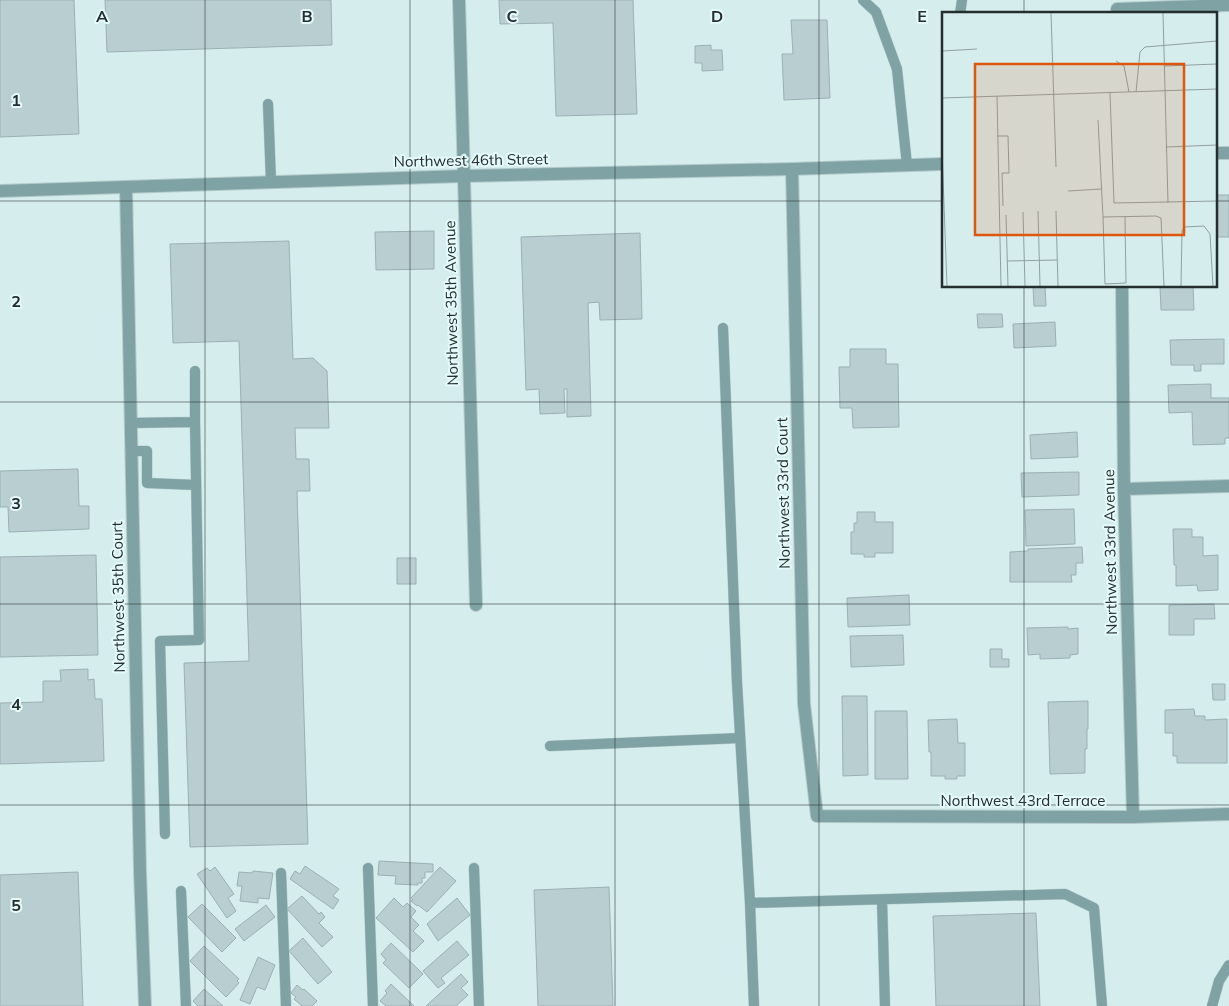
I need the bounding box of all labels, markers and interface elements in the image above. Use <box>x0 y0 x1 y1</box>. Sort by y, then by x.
text: A <box>96 6 108 26</box>
text: B <box>301 6 313 26</box>
text: C <box>507 6 518 26</box>
text: D <box>711 6 723 26</box>
text: E <box>917 6 927 26</box>
inset map <box>942 12 1216 288</box>
text: 1 <box>11 90 21 110</box>
street label: Northwest 46th Street <box>394 149 548 171</box>
street label: Northwest 35th Avenue <box>440 220 462 386</box>
text: 2 <box>11 291 21 311</box>
street label: Northwest 33rd Court <box>772 417 794 569</box>
street label: Northwest 33rd Avenue <box>1099 469 1121 635</box>
text: 3 <box>11 493 21 513</box>
street label: Northwest 35th Court <box>107 521 129 673</box>
text: 4 <box>11 694 21 714</box>
street label: Northwest 43rd Terrace <box>941 791 1105 810</box>
text: 5 <box>11 895 21 915</box>

